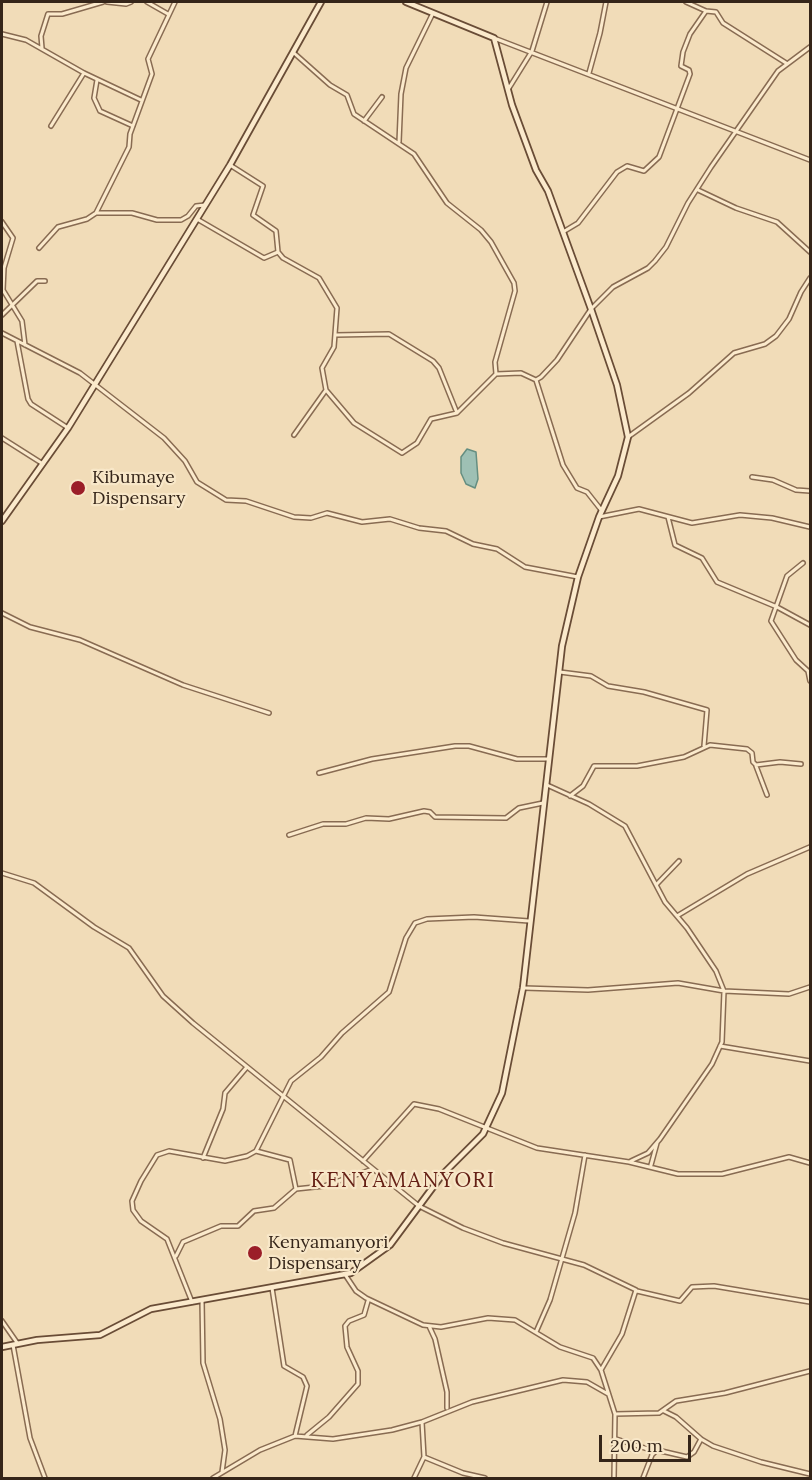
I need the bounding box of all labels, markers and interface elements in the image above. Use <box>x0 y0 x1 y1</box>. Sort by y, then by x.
place label: Kibumaye Dispensary <box>92 467 185 510</box>
marker: Kibumaye Dispensary <box>69 479 87 497</box>
district label: KENYAMANYORI <box>310 1168 496 1194</box>
place label: Kenyamanyori Dispensary <box>268 1232 388 1274</box>
marker: Kenyamanyori Dispensary <box>246 1244 264 1262</box>
scale bar <box>602 1423 694 1461</box>
text: 200 m <box>610 1434 663 1457</box>

